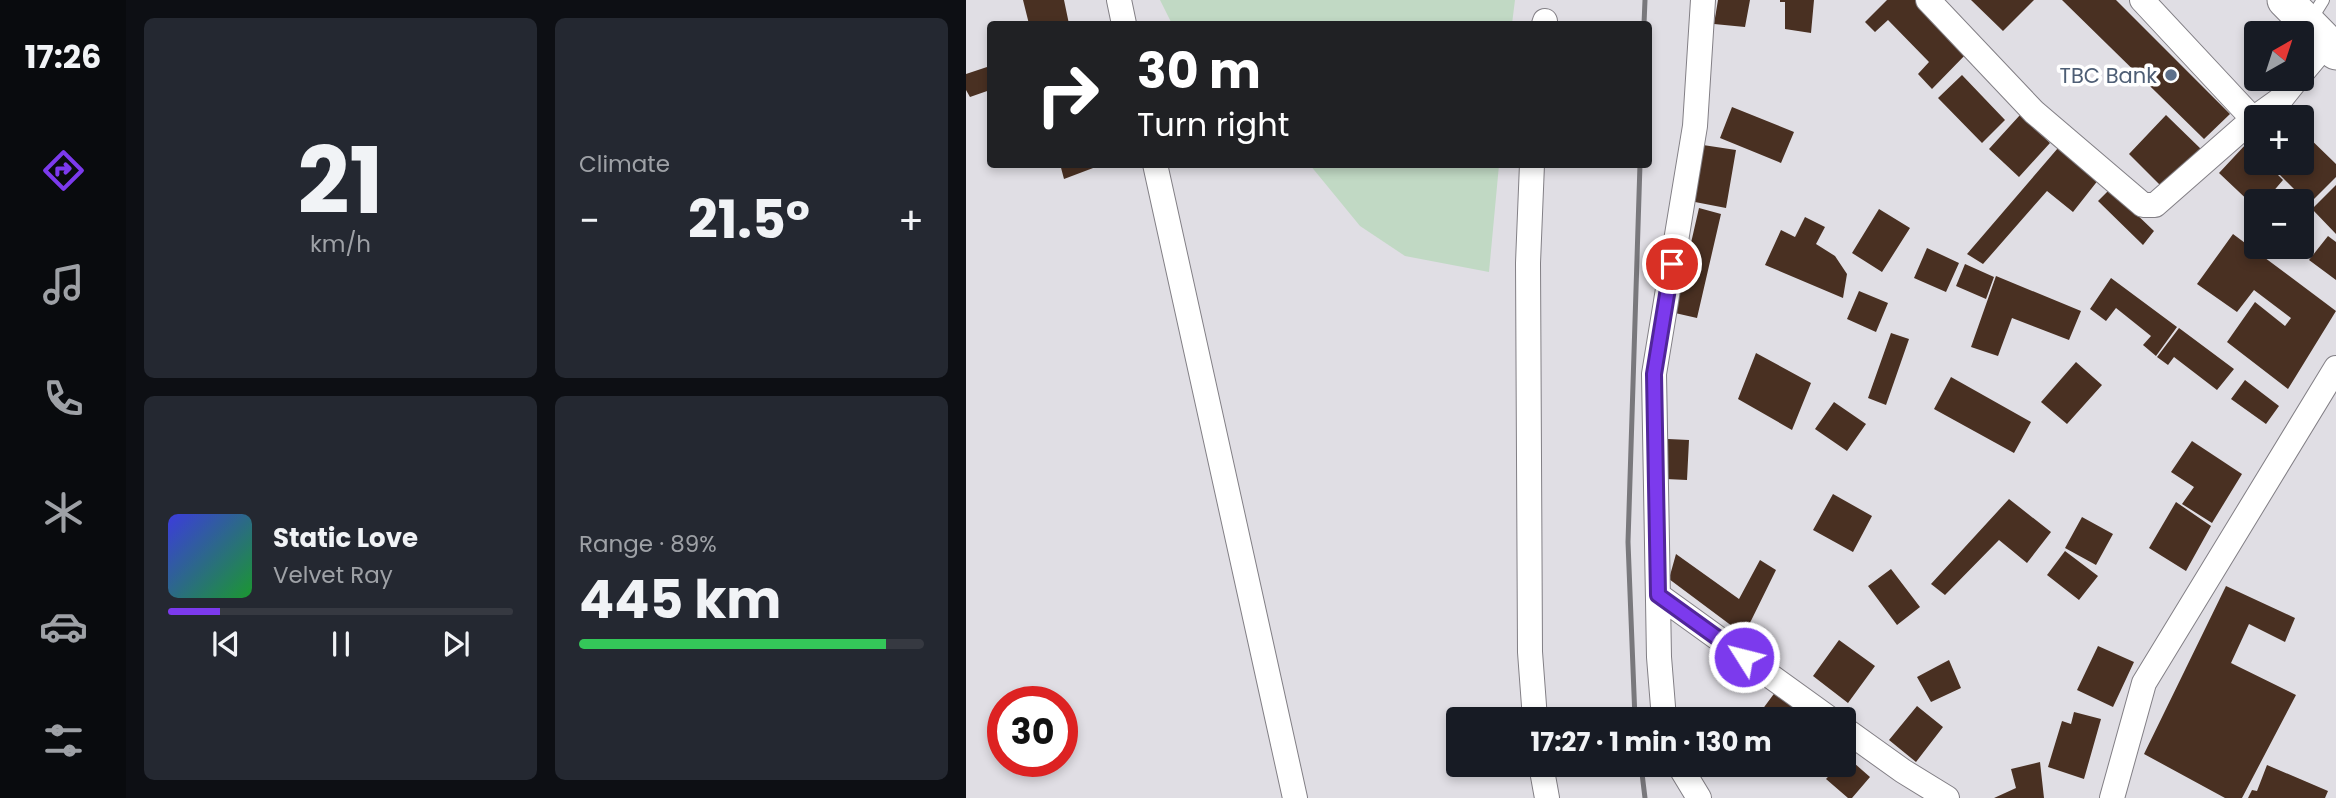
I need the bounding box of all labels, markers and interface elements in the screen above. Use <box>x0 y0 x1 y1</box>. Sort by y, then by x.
north arrow <box>2244 21 2314 91</box>
map controls <box>2244 21 2314 259</box>
text: 17:26 <box>25 34 101 79</box>
text: 30 m <box>1137 37 1261 105</box>
icon: right <box>1022 49 1113 140</box>
place label: TBC Bank <box>2060 61 2157 90</box>
marker: TBC Bank <box>2163 67 2179 83</box>
text: Turn right <box>1137 102 1289 147</box>
button: + <box>2244 105 2314 175</box>
text: 21 <box>297 117 384 245</box>
icon: directions <box>39 146 88 195</box>
text: Climate <box>579 148 670 180</box>
text: 21.5° <box>688 183 810 256</box>
button: − <box>2244 189 2314 259</box>
text: − <box>579 194 600 247</box>
text: + <box>898 194 924 247</box>
text: km/h <box>310 228 371 260</box>
pin <box>1642 234 1702 294</box>
icon: arrive <box>1653 245 1691 283</box>
icon: music <box>39 260 88 309</box>
icon: phone <box>39 374 88 423</box>
icon: climate <box>39 488 88 537</box>
text: Static Love <box>273 520 418 556</box>
text: Range · 89% <box>579 528 717 560</box>
text: Velvet Ray <box>273 559 393 591</box>
text: 445 km <box>579 563 781 636</box>
icon: car <box>39 602 88 651</box>
position arrow <box>1707 620 1781 694</box>
icon: previous <box>207 625 245 663</box>
icon: pause <box>322 625 360 663</box>
icon: next <box>437 625 475 663</box>
speed limit sign: 30 <box>987 686 1078 777</box>
icon: filters <box>39 716 88 765</box>
text: 17:27 · 1 min · 130 m <box>1531 724 1771 760</box>

